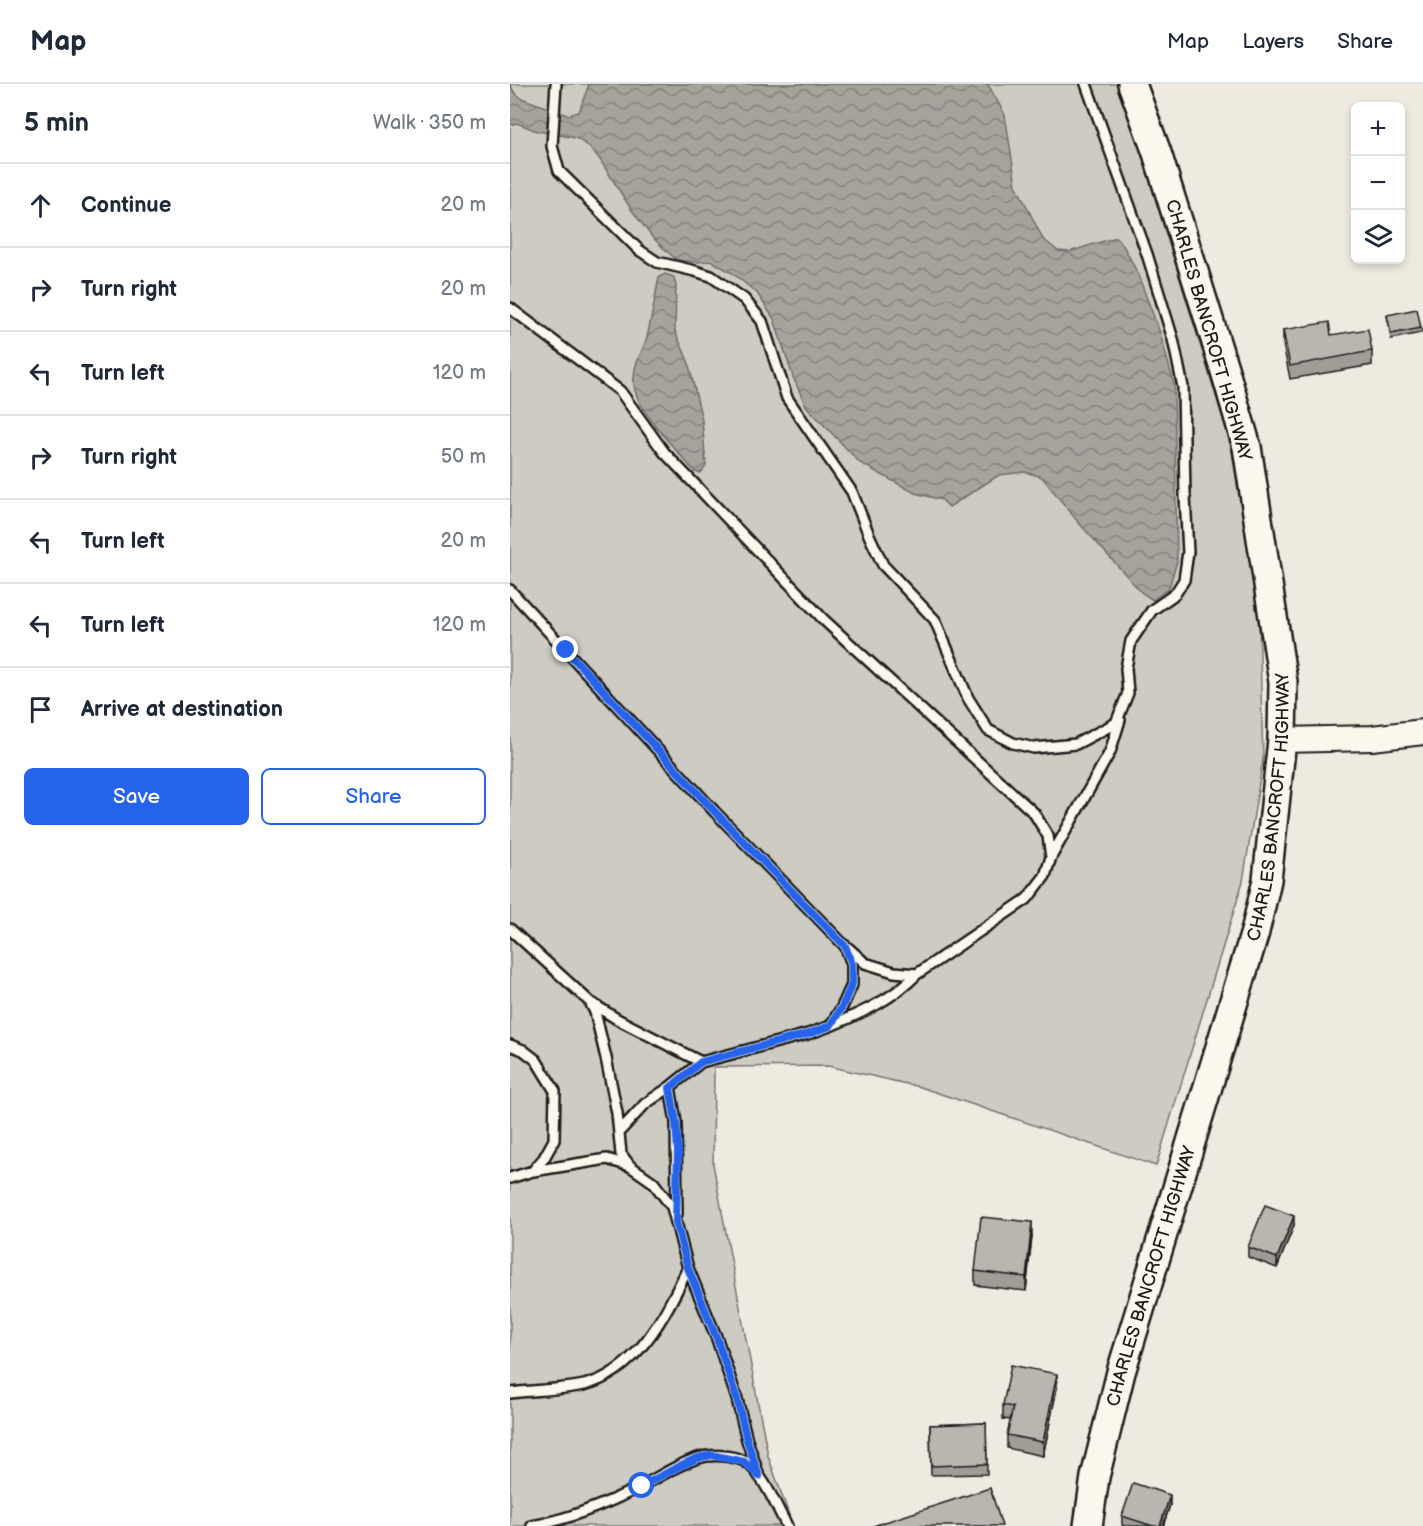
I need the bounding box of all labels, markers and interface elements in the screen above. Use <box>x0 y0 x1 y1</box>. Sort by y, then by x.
text: Map <box>30 25 86 58</box>
text: Map <box>1167 29 1209 54</box>
text: Layers <box>1242 29 1304 54</box>
text: Share <box>1337 29 1393 54</box>
map controls <box>1351 102 1405 264</box>
button: + <box>1351 102 1405 156</box>
text: 5 min <box>24 108 89 139</box>
text: Walk · 350 m <box>373 111 486 135</box>
button: − <box>1351 156 1405 210</box>
icon: ahead <box>24 189 57 222</box>
text: Continue <box>81 192 171 219</box>
text: 20 m <box>441 193 486 217</box>
street label: CHARLES BANCROFT HIGHWAY <box>1161 197 1256 464</box>
button: layers <box>1351 210 1405 264</box>
icon: right <box>24 273 57 306</box>
text: Turn right <box>81 276 177 303</box>
text: 20 m <box>441 277 486 301</box>
icon: left <box>24 357 57 390</box>
text: Turn left <box>81 360 165 387</box>
text: 120 m <box>433 361 486 385</box>
icon: right <box>24 441 57 474</box>
text: Turn right <box>81 444 177 471</box>
text: 50 m <box>441 445 486 469</box>
icon: left <box>24 525 57 558</box>
text: Turn left <box>81 528 165 555</box>
text: 20 m <box>441 529 486 553</box>
icon: left <box>24 609 57 642</box>
text: Turn left <box>81 612 165 639</box>
text: 120 m <box>433 613 486 637</box>
route end <box>552 636 578 662</box>
street label: CHARLES BANCROFT HIGHWAY <box>1243 670 1294 944</box>
icon: arrive <box>24 693 57 726</box>
text: Arrive at destination <box>81 696 283 723</box>
button: Save <box>24 768 249 825</box>
button: Share <box>261 768 486 825</box>
street label: CHARLES BANCROFT HIGHWAY <box>1103 1143 1200 1409</box>
route start <box>628 1472 654 1498</box>

